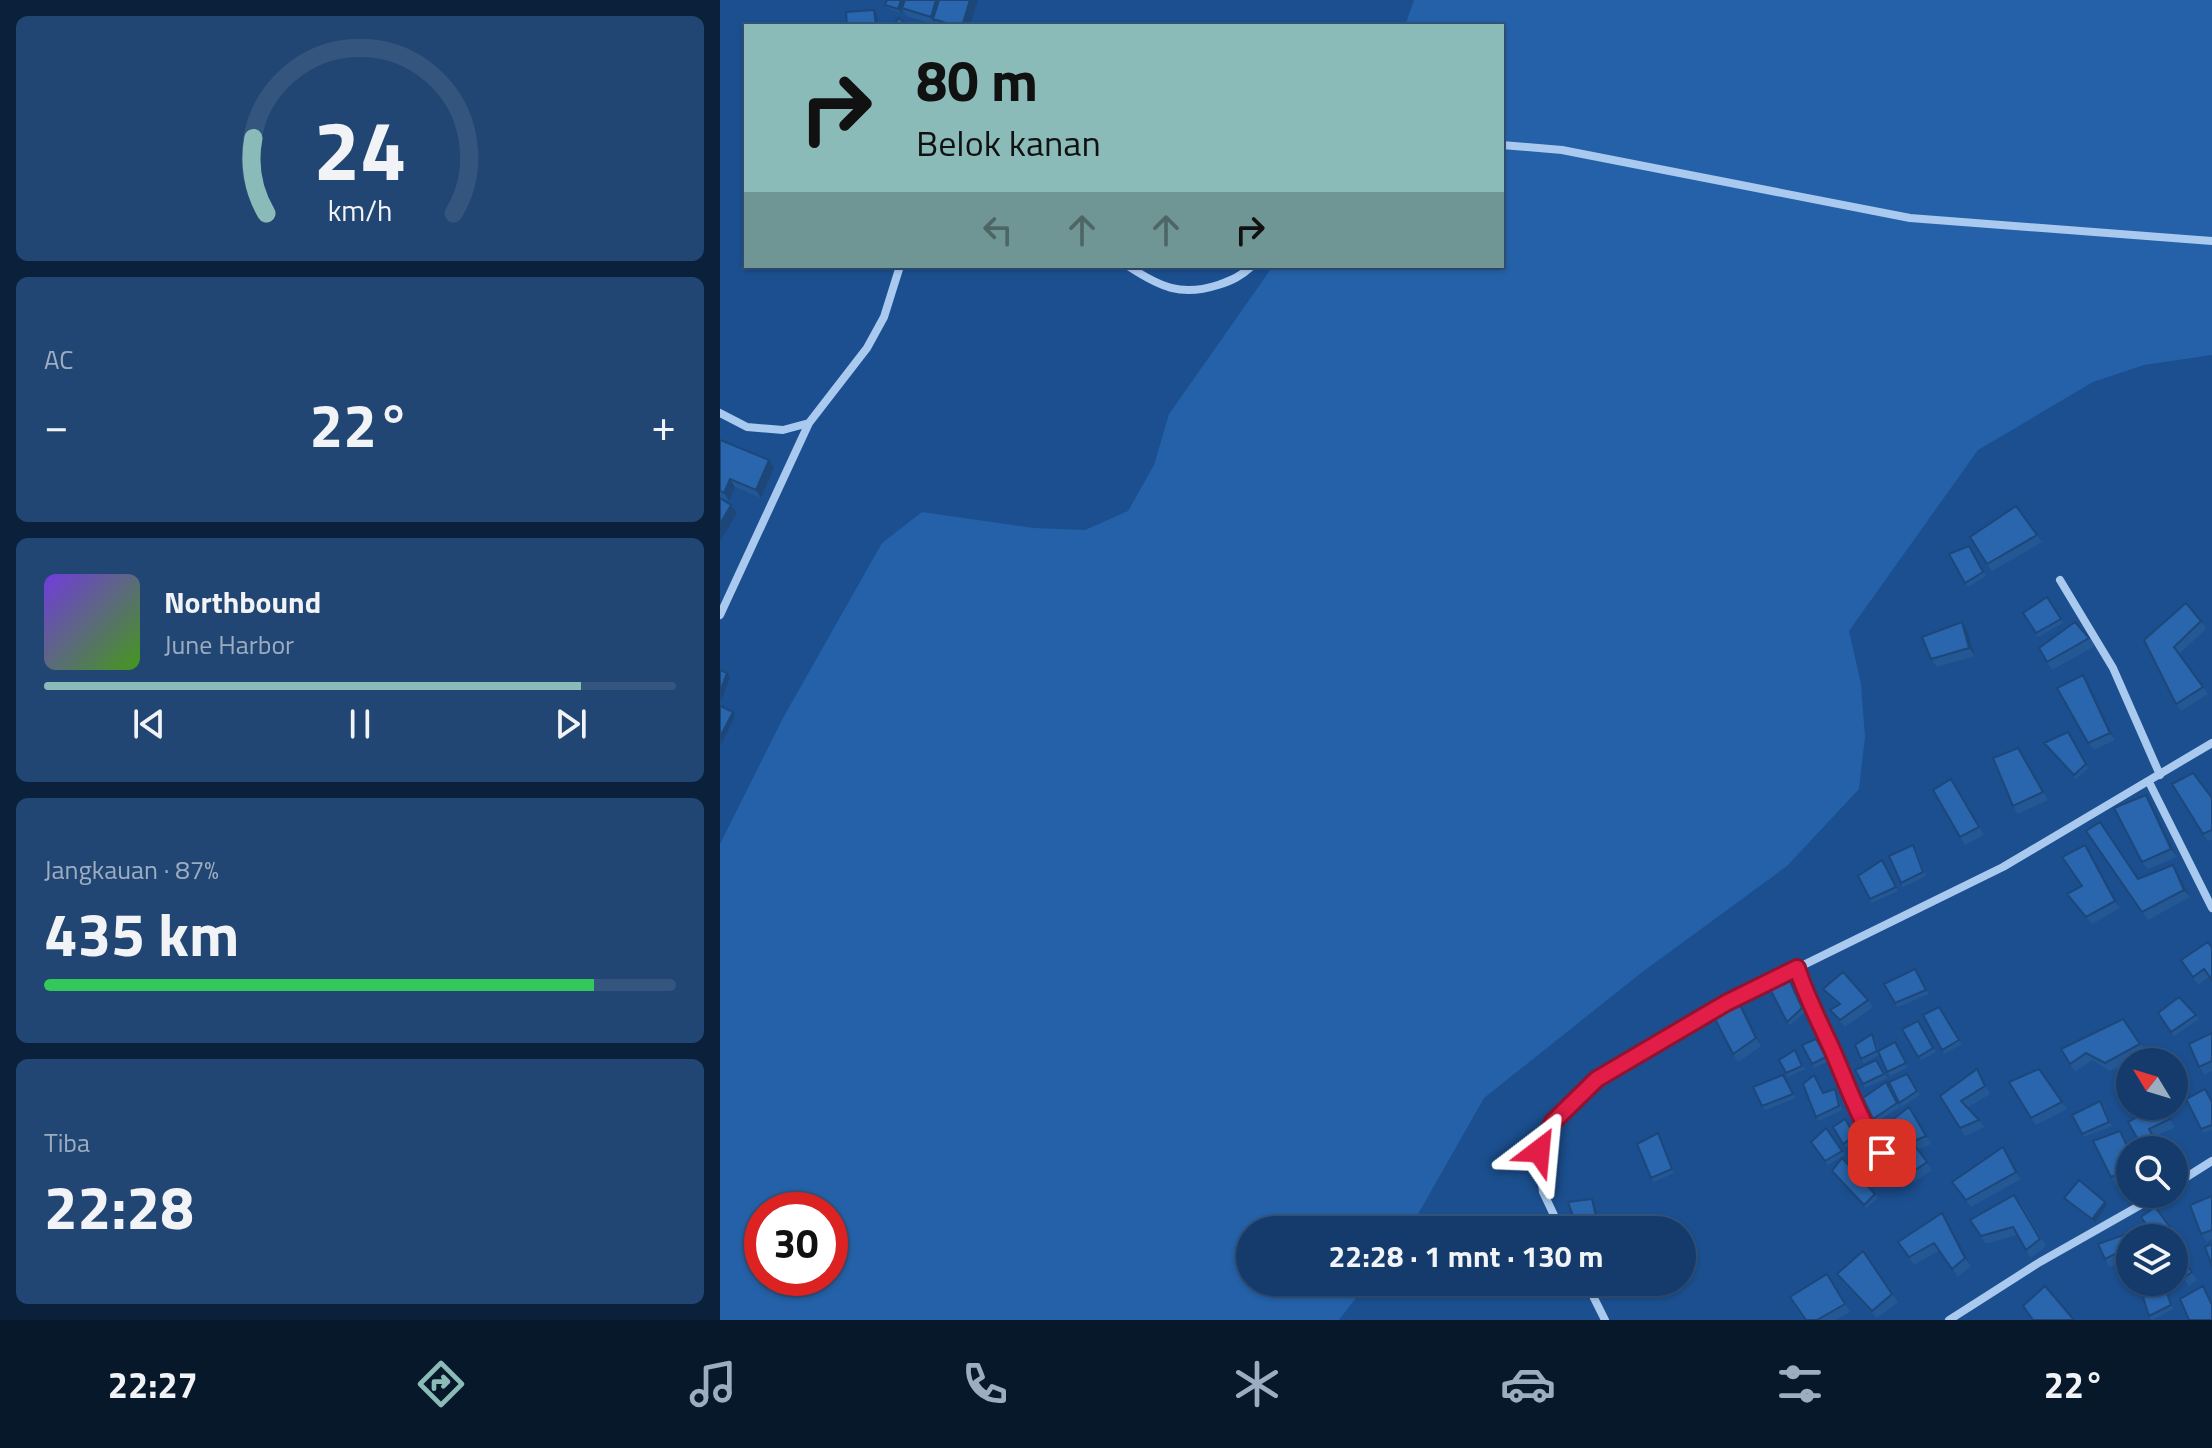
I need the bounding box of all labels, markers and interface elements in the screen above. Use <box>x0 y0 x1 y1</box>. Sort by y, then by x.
text: 80 m <box>916 38 1038 123</box>
icon: right <box>784 56 888 160</box>
text: 24 <box>313 86 407 212</box>
text: Belok kanan <box>916 115 1101 170</box>
text: km/h <box>328 190 392 233</box>
icon: left <box>976 208 1020 252</box>
icon: ahead <box>1060 208 1104 252</box>
icon: ahead <box>1144 208 1188 252</box>
icon: right <box>1228 208 1272 252</box>
text: AC <box>44 340 73 379</box>
text: 22° <box>310 379 410 470</box>
text: − <box>44 391 69 458</box>
text: + <box>651 391 676 458</box>
text: Northbound <box>164 579 321 625</box>
text: June Harbor <box>164 625 294 664</box>
icon: previous <box>127 702 171 746</box>
icon: pause <box>338 702 382 746</box>
icon: next <box>549 702 593 746</box>
text: Jangkauan · 87% <box>44 850 219 889</box>
text: 435 km <box>44 888 239 979</box>
north arrow <box>2116 1048 2188 1120</box>
map controls <box>2116 1048 2188 1296</box>
position arrow <box>1497 1109 1581 1193</box>
pin <box>1848 1119 1916 1187</box>
text: Tiba <box>44 1123 90 1162</box>
icon: arrive <box>1860 1131 1904 1175</box>
button: search <box>2116 1136 2188 1208</box>
text: 22:28 <box>44 1161 194 1252</box>
speed limit sign: 30 <box>744 1192 848 1296</box>
button: layers <box>2116 1224 2188 1296</box>
text: 22:28 · 1 mnt · 130 m <box>1329 1233 1603 1279</box>
icon: directions <box>413 1356 469 1412</box>
icon: music <box>685 1356 741 1412</box>
icon: phone <box>957 1356 1013 1412</box>
icon: climate <box>1229 1356 1285 1412</box>
icon: car <box>1500 1356 1556 1412</box>
icon: filters <box>1772 1356 1828 1412</box>
text: 22:27 <box>108 1357 198 1412</box>
text: 22° <box>2044 1357 2104 1412</box>

